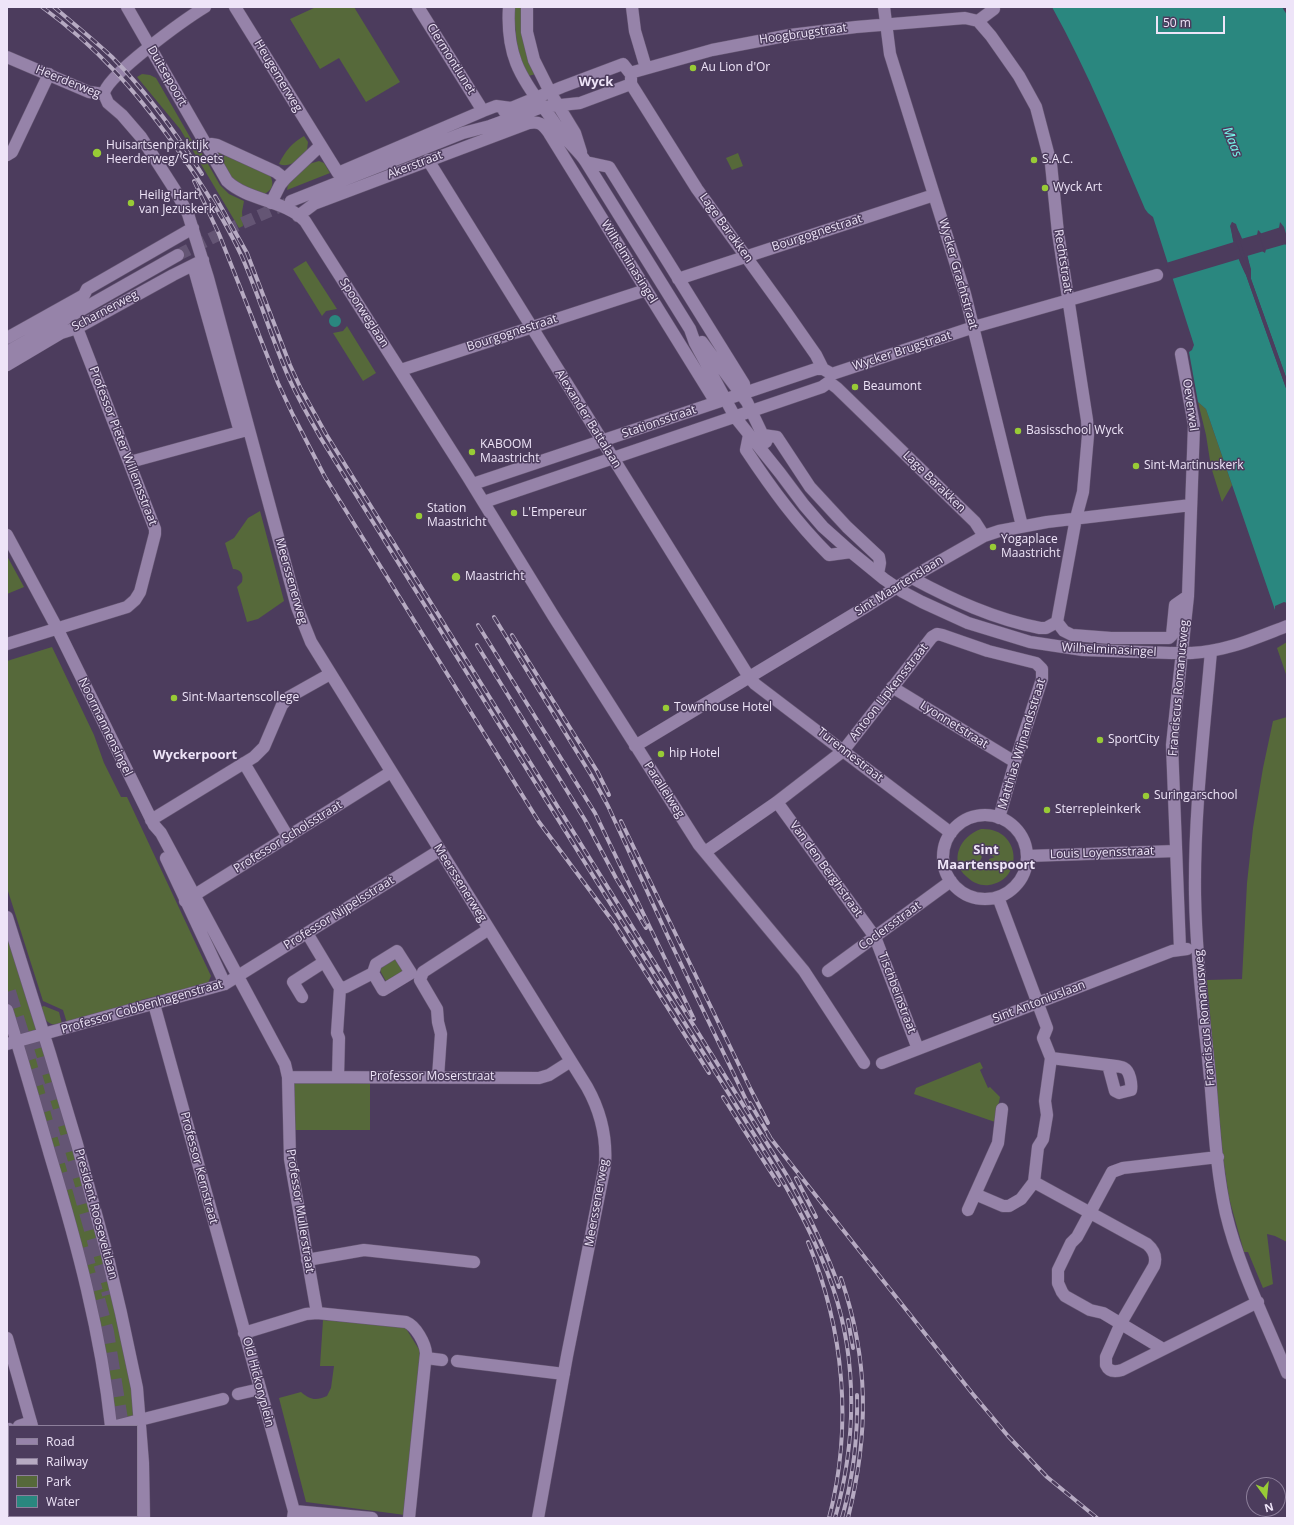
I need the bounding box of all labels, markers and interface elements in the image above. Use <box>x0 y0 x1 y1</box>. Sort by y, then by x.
scale bar <box>1158 8 1227 34</box>
text: 50 m <box>1163 14 1191 31</box>
street label: Clermontlunet <box>423 21 479 97</box>
street label: Hoogbrugstraat <box>758 21 848 47</box>
street label: Heugemerweg <box>251 37 305 115</box>
street label: Duitsepoort <box>144 43 190 109</box>
place label: Au Lion d'Or <box>701 61 770 75</box>
street label: Heerderweg <box>33 62 103 102</box>
marker: Au Lion d'Or <box>688 63 698 73</box>
district label: Wyck <box>579 74 613 90</box>
water label: Maas <box>1219 125 1245 159</box>
place label: Huisartsenpraktijk Heerderweg/ Smeets <box>106 139 223 167</box>
marker: Huisartsenpraktijk Heerderweg/ Smeets <box>91 147 103 159</box>
street label: Akerstraat <box>385 148 445 182</box>
place label: S.A.C. <box>1042 153 1073 167</box>
marker: S.A.C. <box>1029 155 1039 165</box>
place label: Wyck Art <box>1053 181 1102 195</box>
marker: Wyck Art <box>1040 183 1050 193</box>
place label: Heilig Hart van Jezuskerk <box>139 189 215 217</box>
street label: Lage Barakken <box>696 191 756 265</box>
marker: Heilig Hart van Jezuskerk <box>126 198 136 208</box>
street label: Bourgognestraat <box>770 212 864 254</box>
street label: Wycker Grachtstraat <box>935 217 981 331</box>
street label: Wilhelminasingel <box>598 218 660 306</box>
street label: Rechtstraat <box>1051 228 1075 294</box>
street label: Spoorweglaan <box>336 276 392 350</box>
street label: Scharnerweg <box>69 288 141 334</box>
street label: Bourgognestraat <box>465 312 559 354</box>
street label: Wycker Brugstraat <box>851 328 953 374</box>
street label: Professor Pieter Willemsstraat <box>86 365 160 527</box>
street label: Alexander Battalaan <box>552 367 624 471</box>
street label: Oeverwal <box>1179 378 1201 432</box>
place label: Beaumont <box>863 380 921 394</box>
marker: Beaumont <box>850 382 860 392</box>
street label: Stationsstraat <box>620 403 698 441</box>
place label: Basisschool Wyck <box>1026 424 1123 438</box>
marker: Basisschool Wyck <box>1013 426 1023 436</box>
place label: KABOOM Maastricht <box>480 438 539 466</box>
marker: KABOOM Maastricht <box>467 447 477 457</box>
street label: Lage Barakken <box>900 448 968 516</box>
place label: Sint-Martinuskerk <box>1144 459 1243 473</box>
marker: Sint-Martinuskerk <box>1131 461 1141 471</box>
place label: Station Maastricht <box>427 502 486 530</box>
place label: L'Empereur <box>522 506 587 520</box>
marker: L'Empereur <box>509 508 519 518</box>
marker: Station Maastricht <box>414 511 424 521</box>
place label: Yogaplace Maastricht <box>1001 533 1060 561</box>
street label: Meerssenerweg <box>272 536 310 626</box>
marker: Yogaplace Maastricht <box>988 542 998 552</box>
street label: Sint Maartenslaan <box>852 553 946 619</box>
place label: Maastricht <box>465 570 524 584</box>
marker: Maastricht <box>450 571 462 583</box>
street label: Franciscus Romanusweg <box>1166 619 1192 757</box>
street label: Wilhelminasingel <box>1061 640 1157 660</box>
street label: Antoon Lipkensstraat <box>847 641 931 743</box>
street label: Noormannensingel <box>75 676 135 778</box>
street label: Matthias Wijnandsstraat <box>995 677 1049 811</box>
place label: Sint-Maartenscollege <box>182 691 299 705</box>
marker: Sint-Maartenscollege <box>169 693 179 703</box>
street label: Lyonnetstraat <box>917 698 991 752</box>
place label: Townhouse Hotel <box>674 701 772 715</box>
marker: Townhouse Hotel <box>661 703 671 713</box>
street label: Turennestraat <box>814 725 886 785</box>
place label: SportCity <box>1108 733 1159 747</box>
marker: SportCity <box>1095 735 1105 745</box>
district label: Wyckerpoort <box>153 747 237 763</box>
place label: hip Hotel <box>669 747 720 761</box>
marker: hip Hotel <box>656 749 666 759</box>
street label: Parallelweg <box>641 759 687 821</box>
place label: Suringarschool <box>1154 789 1238 803</box>
marker: Suringarschool <box>1141 791 1151 801</box>
street label: Professor Scholsstraat <box>231 798 345 876</box>
place label: Sterrepleinkerk <box>1055 803 1141 817</box>
marker: Sterrepleinkerk <box>1042 805 1052 815</box>
street label: Van den Berghstraat <box>786 818 866 920</box>
street label: Meerssenerweg <box>430 841 490 925</box>
district label: Sint Maartenspoort <box>937 842 1035 873</box>
street label: Louis Loyensstraat <box>1050 844 1154 862</box>
street label: Professor Nijpelsstraat <box>281 873 397 953</box>
street label: Coclersstraat <box>856 899 924 953</box>
street label: Franciscus Romanusweg <box>1192 949 1218 1087</box>
street label: Tischbeinstraat <box>875 951 919 1035</box>
street label: Professor Cobbenhagenstraat <box>60 977 224 1037</box>
street label: Sint Antoniuslaan <box>991 978 1087 1026</box>
street label: Professor Moserstraat <box>370 1070 494 1084</box>
street label: Professor Kernstraat <box>177 1110 221 1226</box>
street label: President Rooseveltlaan <box>72 1147 120 1281</box>
street label: Professor Mullerstraat <box>283 1148 317 1274</box>
street label: Meerssenerweg <box>582 1158 612 1248</box>
street label: Old Hickoryplein <box>239 1336 277 1428</box>
legend <box>8 1425 138 1517</box>
text: Road <box>46 1433 75 1450</box>
text: Railway <box>46 1453 88 1470</box>
text: Park <box>46 1473 71 1490</box>
north arrow <box>1246 1477 1286 1517</box>
text: Water <box>46 1493 80 1510</box>
text: N <box>1263 1500 1275 1517</box>

